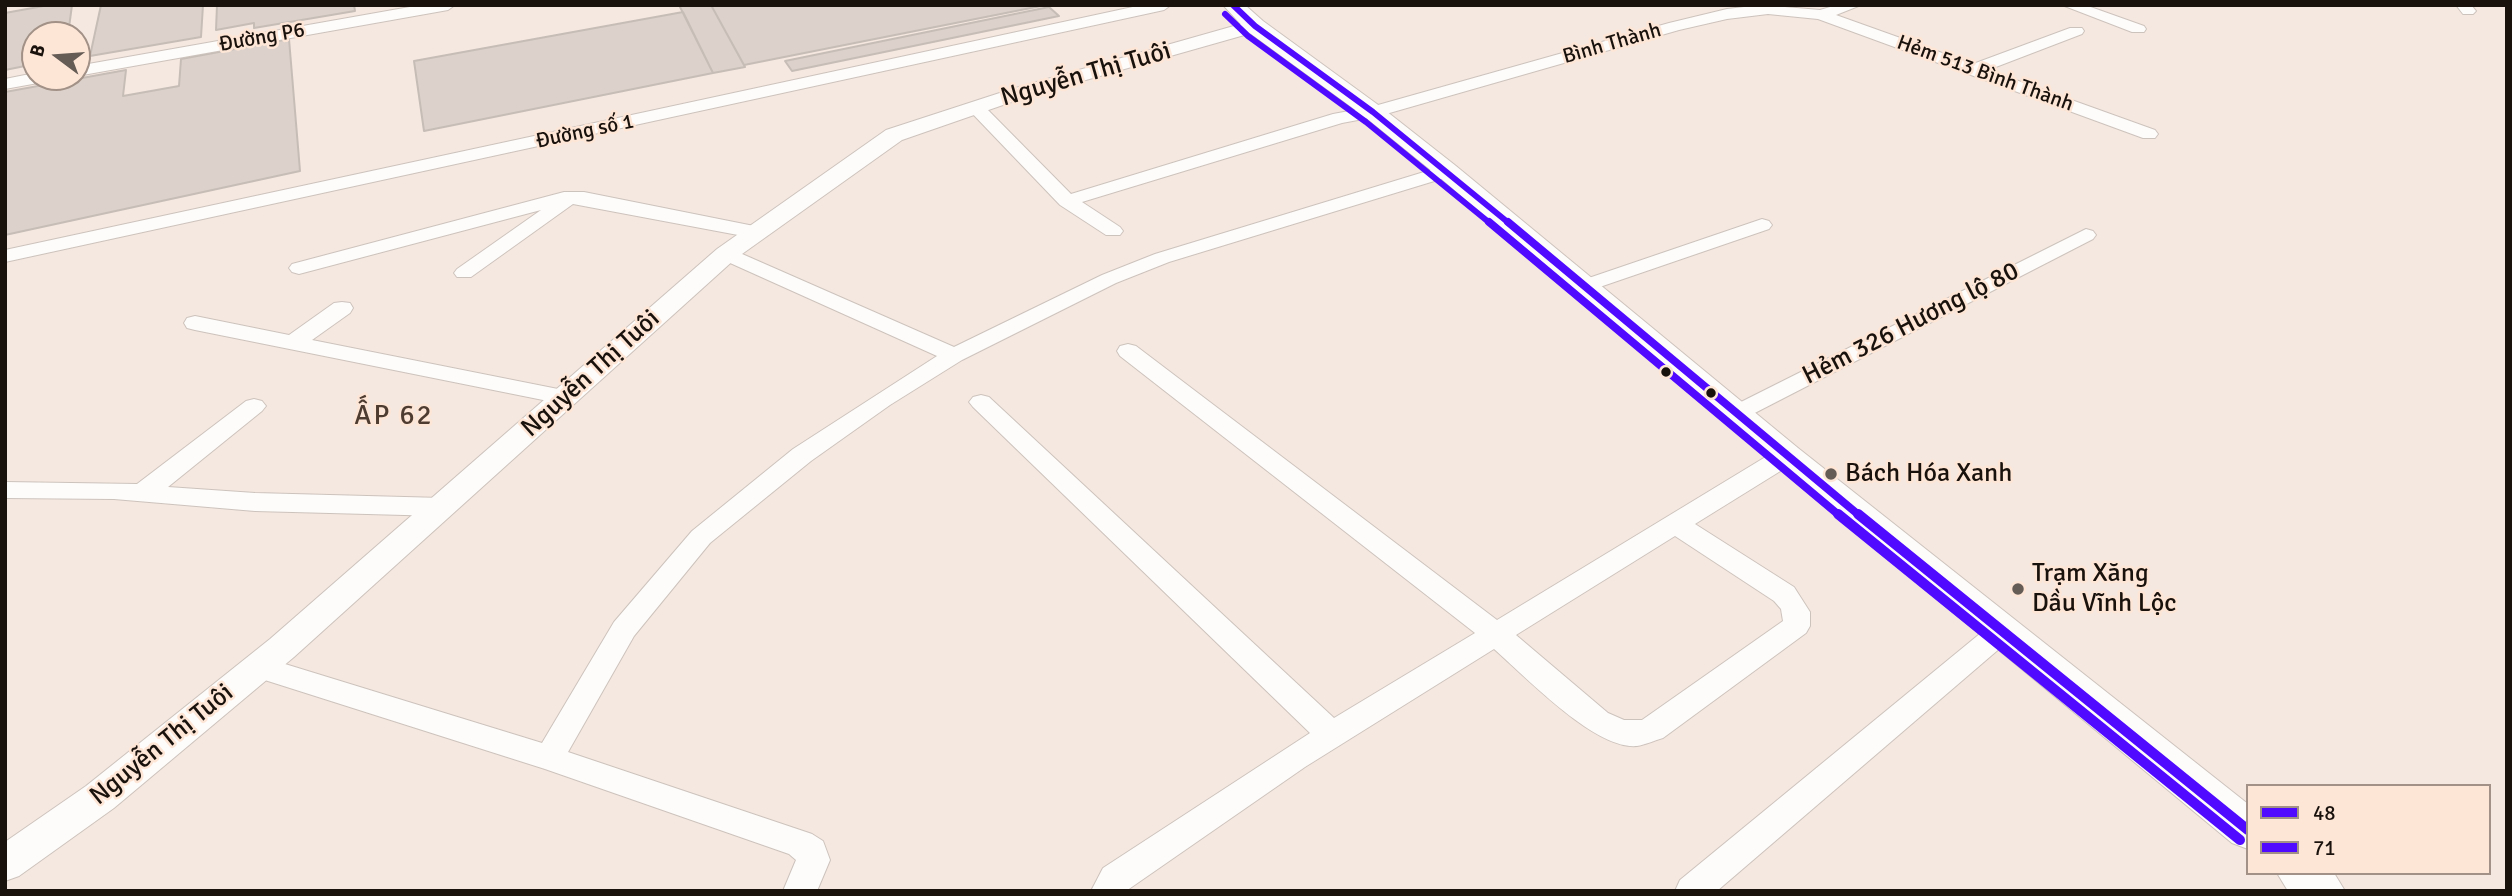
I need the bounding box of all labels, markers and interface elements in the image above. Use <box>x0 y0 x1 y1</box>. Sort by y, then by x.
street label: Đường P6 <box>217 18 307 58</box>
street label: Bình Thành <box>1560 18 1664 70</box>
north arrow <box>21 21 91 91</box>
street label: Hẻm 513 Bình Thành <box>1893 30 2077 118</box>
street label: Nguyễn Thị Tuôi <box>997 36 1175 114</box>
text: B <box>25 42 51 60</box>
street label: Đường số 1 <box>534 109 636 155</box>
street label: Hẻm 326 Hương lộ 80 <box>1798 256 2024 392</box>
street label: Nguyễn Thị Tuôi <box>515 304 667 444</box>
unlabelled marker <box>1659 365 1673 379</box>
unlabelled marker <box>1704 386 1718 400</box>
district label: ẤP 62 <box>355 400 433 434</box>
place label: Bách Hóa Xanh <box>1845 458 2012 490</box>
marker: Bách Hóa Xanh <box>1823 466 1839 482</box>
place label: Trạm Xăng Dầu Vĩnh Lộc <box>2032 558 2176 620</box>
marker: Trạm Xăng Dầu Vĩnh Lộc <box>2010 581 2026 597</box>
street label: Nguyễn Thị Tuôi <box>84 678 240 812</box>
legend <box>2246 784 2491 875</box>
text: 48 <box>2313 800 2336 826</box>
text: 71 <box>2313 835 2336 861</box>

